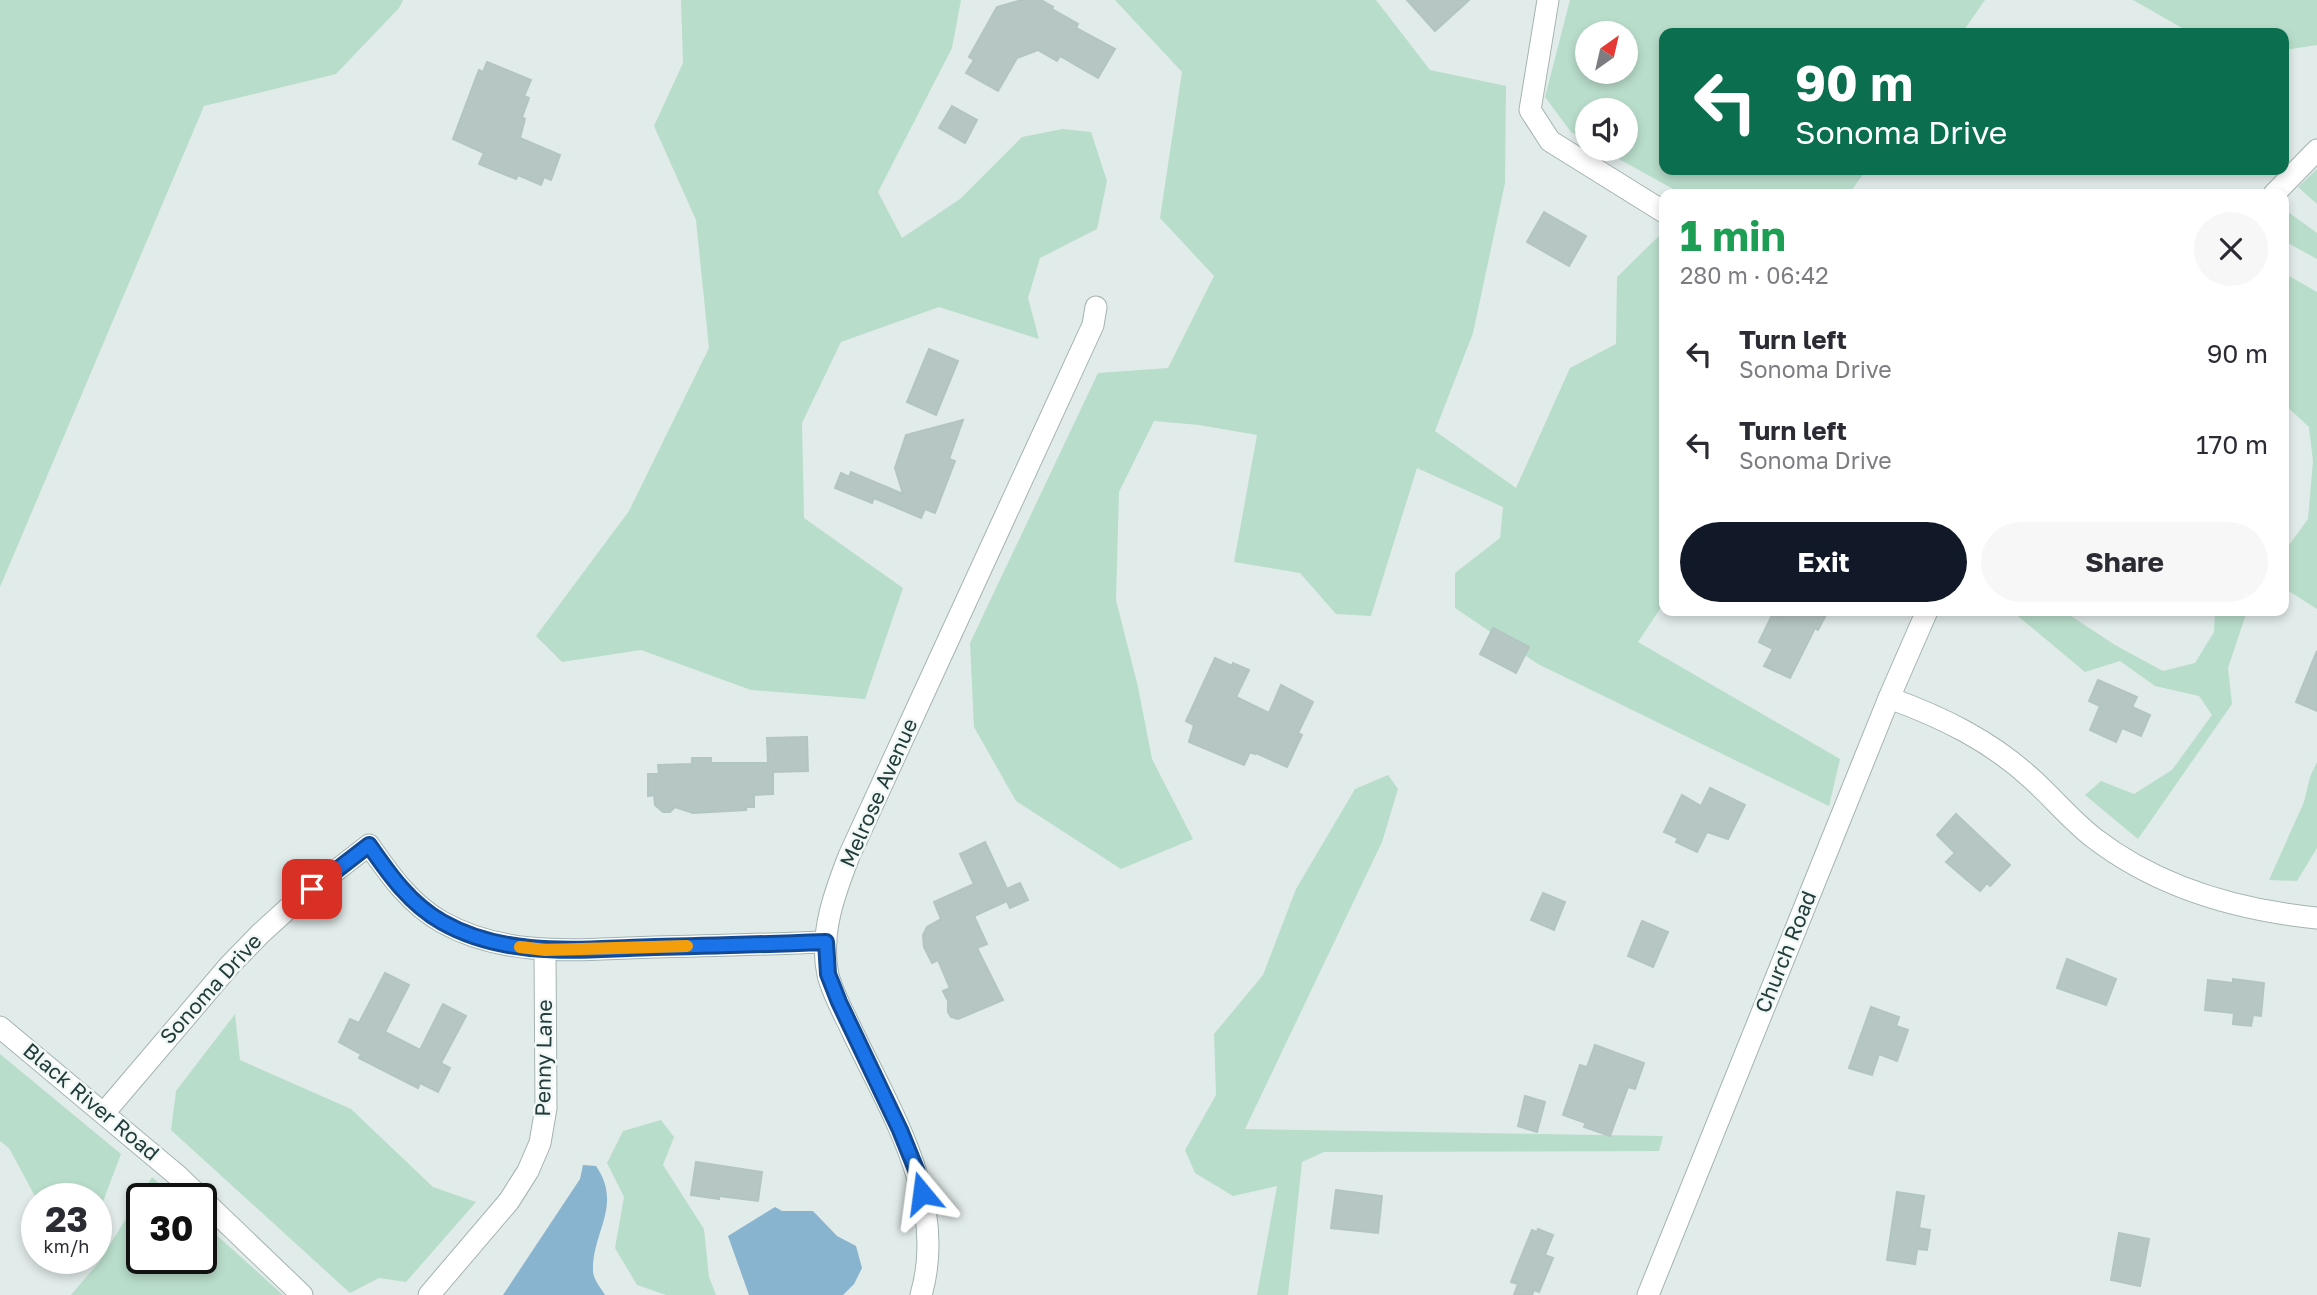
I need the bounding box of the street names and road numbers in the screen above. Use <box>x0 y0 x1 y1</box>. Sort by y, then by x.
street label: Melrose Avenue <box>834 714 923 871</box>
street label: Church Road <box>1749 887 1821 1016</box>
street label: Sonoma Drive <box>154 928 267 1049</box>
street label: Penny Lane <box>529 999 557 1117</box>
street label: Black River Road <box>18 1037 165 1166</box>

